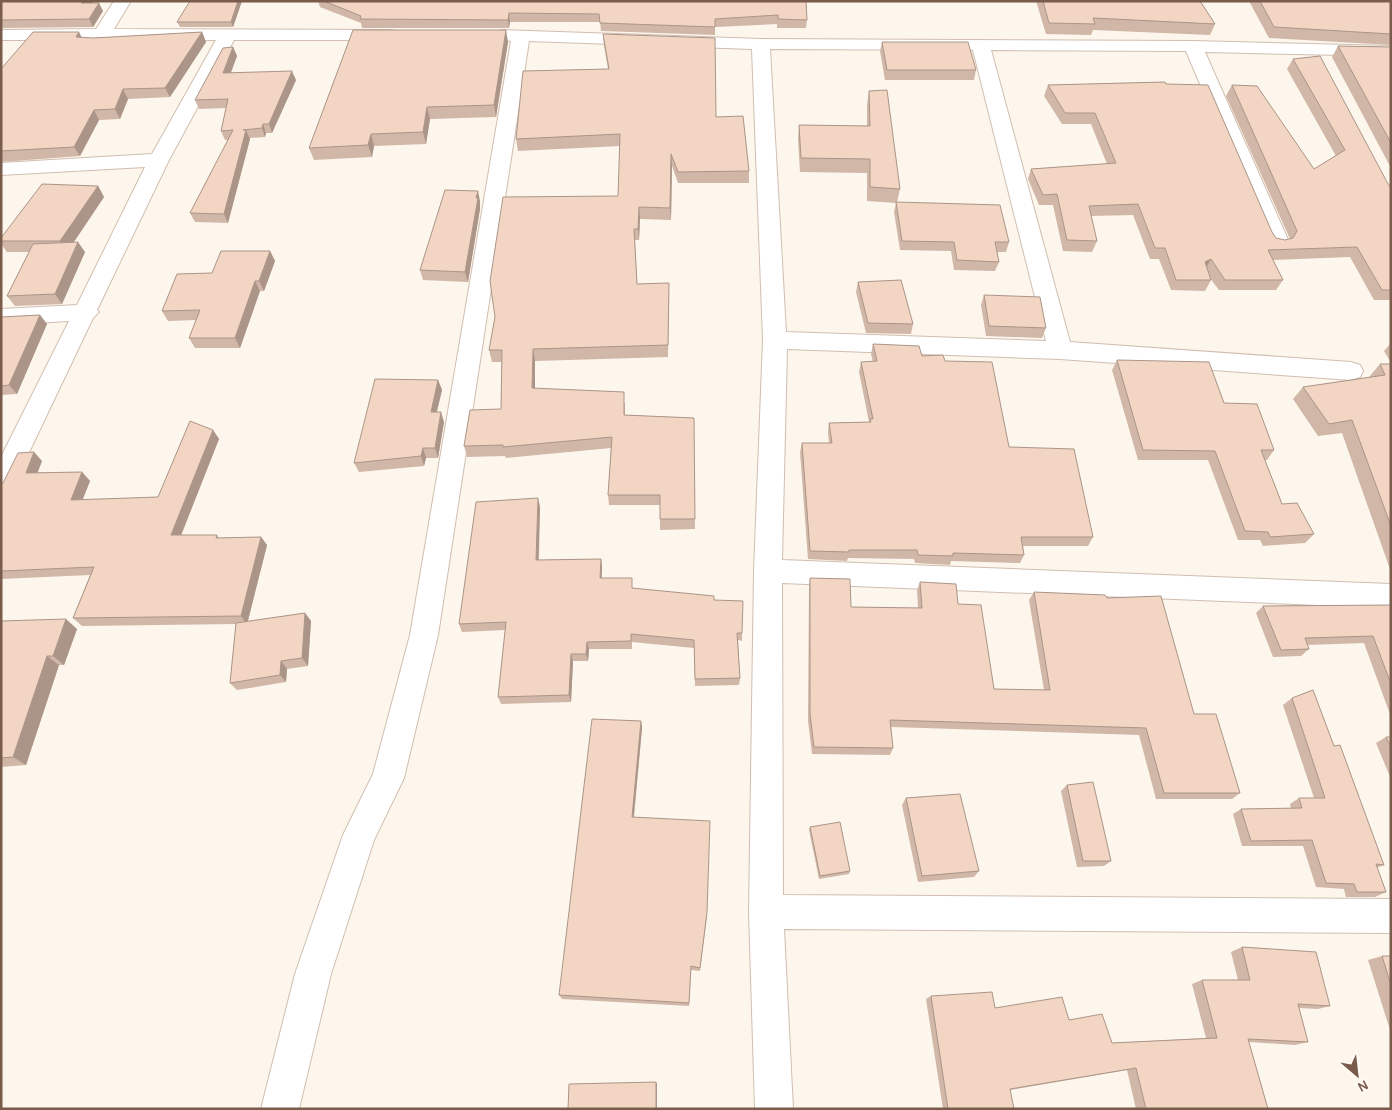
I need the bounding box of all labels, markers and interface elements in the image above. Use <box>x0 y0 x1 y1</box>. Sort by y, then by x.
north arrow <box>1332 1050 1382 1100</box>
text: N <box>1354 1076 1371 1096</box>

